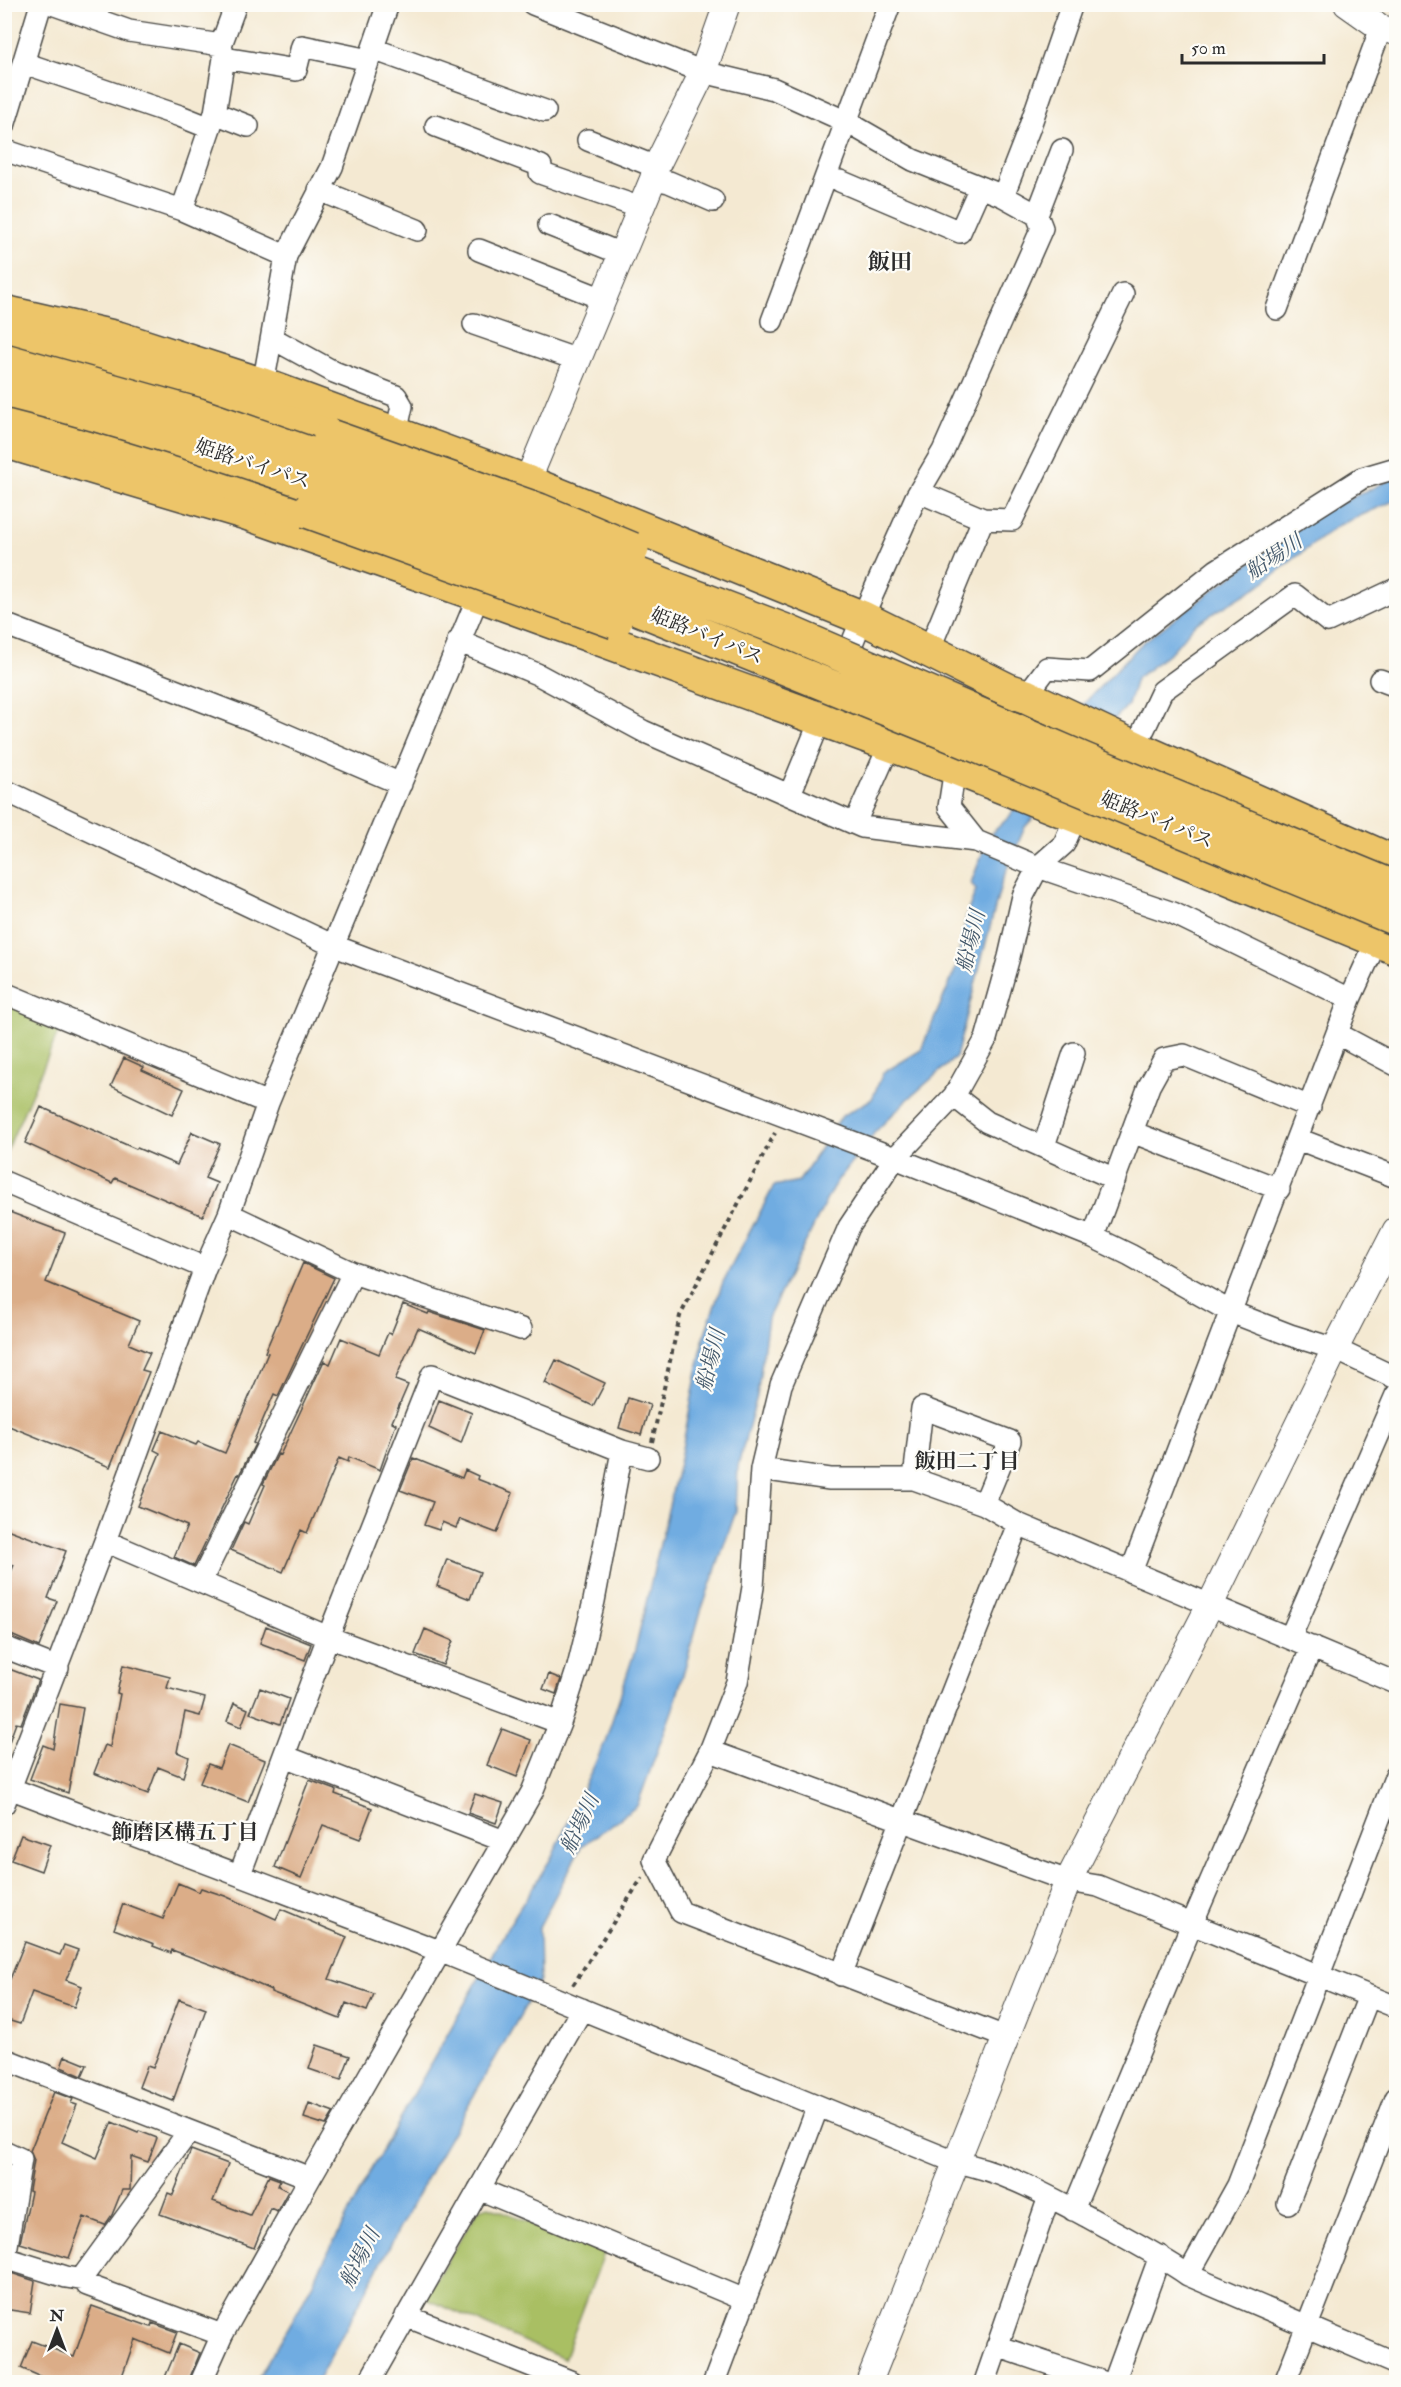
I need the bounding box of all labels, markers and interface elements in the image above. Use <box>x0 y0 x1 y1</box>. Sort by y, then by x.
scale bar <box>1182 27 1324 65</box>
text: 50 m <box>1191 37 1226 60</box>
district label: 飯田 <box>868 248 912 276</box>
street label: 姫路バイパス <box>192 434 314 494</box>
water label: 船場川 <box>1240 527 1309 586</box>
street label: 姫路バイパス <box>647 602 767 670</box>
street label: 姫路バイパス <box>1097 786 1217 854</box>
water label: 船場川 <box>950 905 992 975</box>
water label: 船場川 <box>690 1324 732 1394</box>
district label: 飯田二丁目 <box>915 1448 1020 1475</box>
water label: 船場川 <box>554 1788 606 1858</box>
district label: 飾磨区構五丁目 <box>112 1819 259 1846</box>
water label: 船場川 <box>334 2222 387 2292</box>
north arrow <box>27 2300 87 2360</box>
text: N <box>49 2306 65 2326</box>

